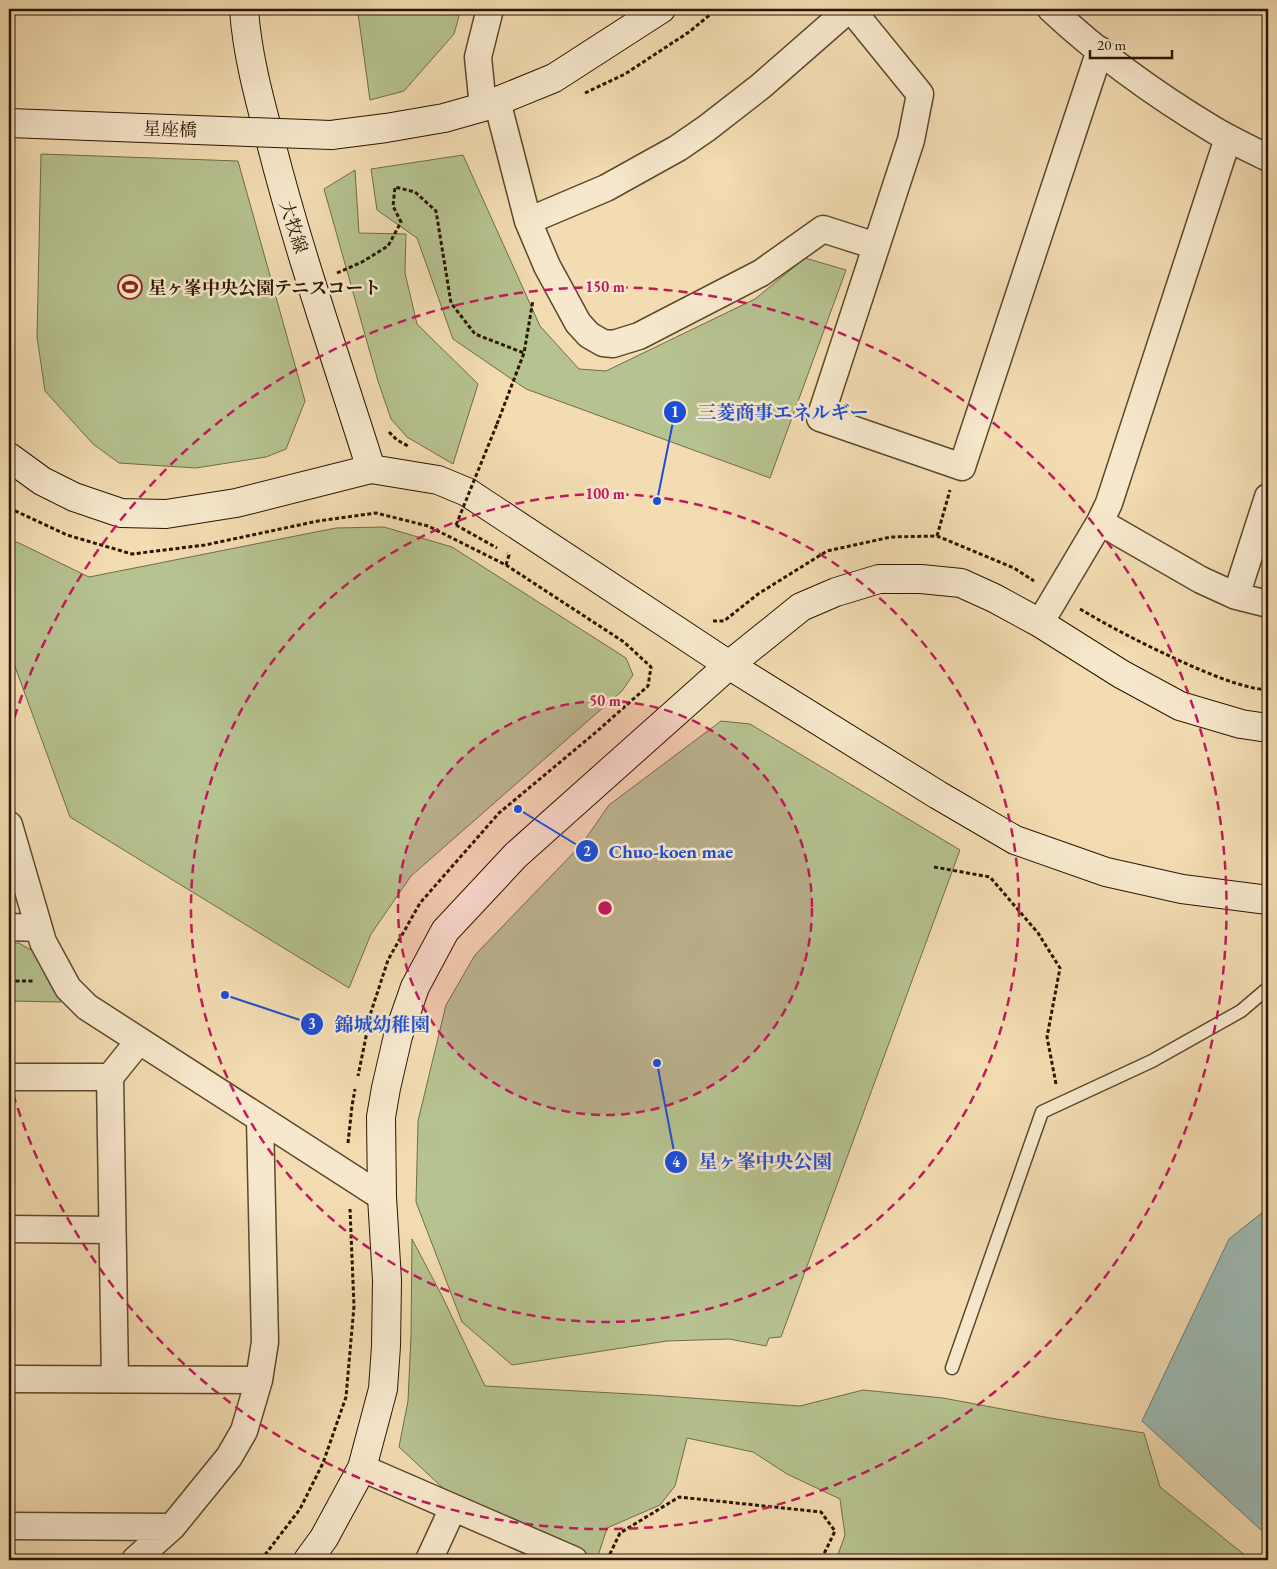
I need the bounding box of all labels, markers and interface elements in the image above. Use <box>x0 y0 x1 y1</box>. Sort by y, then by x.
scale bar <box>1090 28 1172 60</box>
text: 20 m <box>1097 35 1126 54</box>
street label: 星座橋 <box>143 117 197 141</box>
street label: 大牧線 <box>275 198 313 256</box>
sports icon: 星ヶ峯中央公園テニスコート <box>117 274 143 300</box>
place label: 星ヶ峯中央公園テニスコート <box>148 276 381 299</box>
text: 150 m <box>585 277 625 296</box>
callout: 三菱商事エネルギー <box>663 395 879 429</box>
text: 三菱商事エネルギー <box>697 400 869 425</box>
text: 1 <box>671 402 679 421</box>
text: 100 m <box>585 484 625 503</box>
text: 50 m <box>589 691 621 710</box>
callout: Chuo-koen mae <box>574 834 744 868</box>
text: Chuo-koen mae <box>609 839 733 864</box>
text: 2 <box>583 841 591 860</box>
centre of rings <box>596 899 614 917</box>
callout: 錦城幼稚園 <box>299 1007 439 1041</box>
text: 錦城幼稚園 <box>334 1012 430 1037</box>
text: 3 <box>308 1014 316 1033</box>
callout: 星ヶ峯中央公園 <box>664 1145 842 1179</box>
text: 星ヶ峯中央公園 <box>698 1149 832 1174</box>
text: 4 <box>672 1152 681 1171</box>

